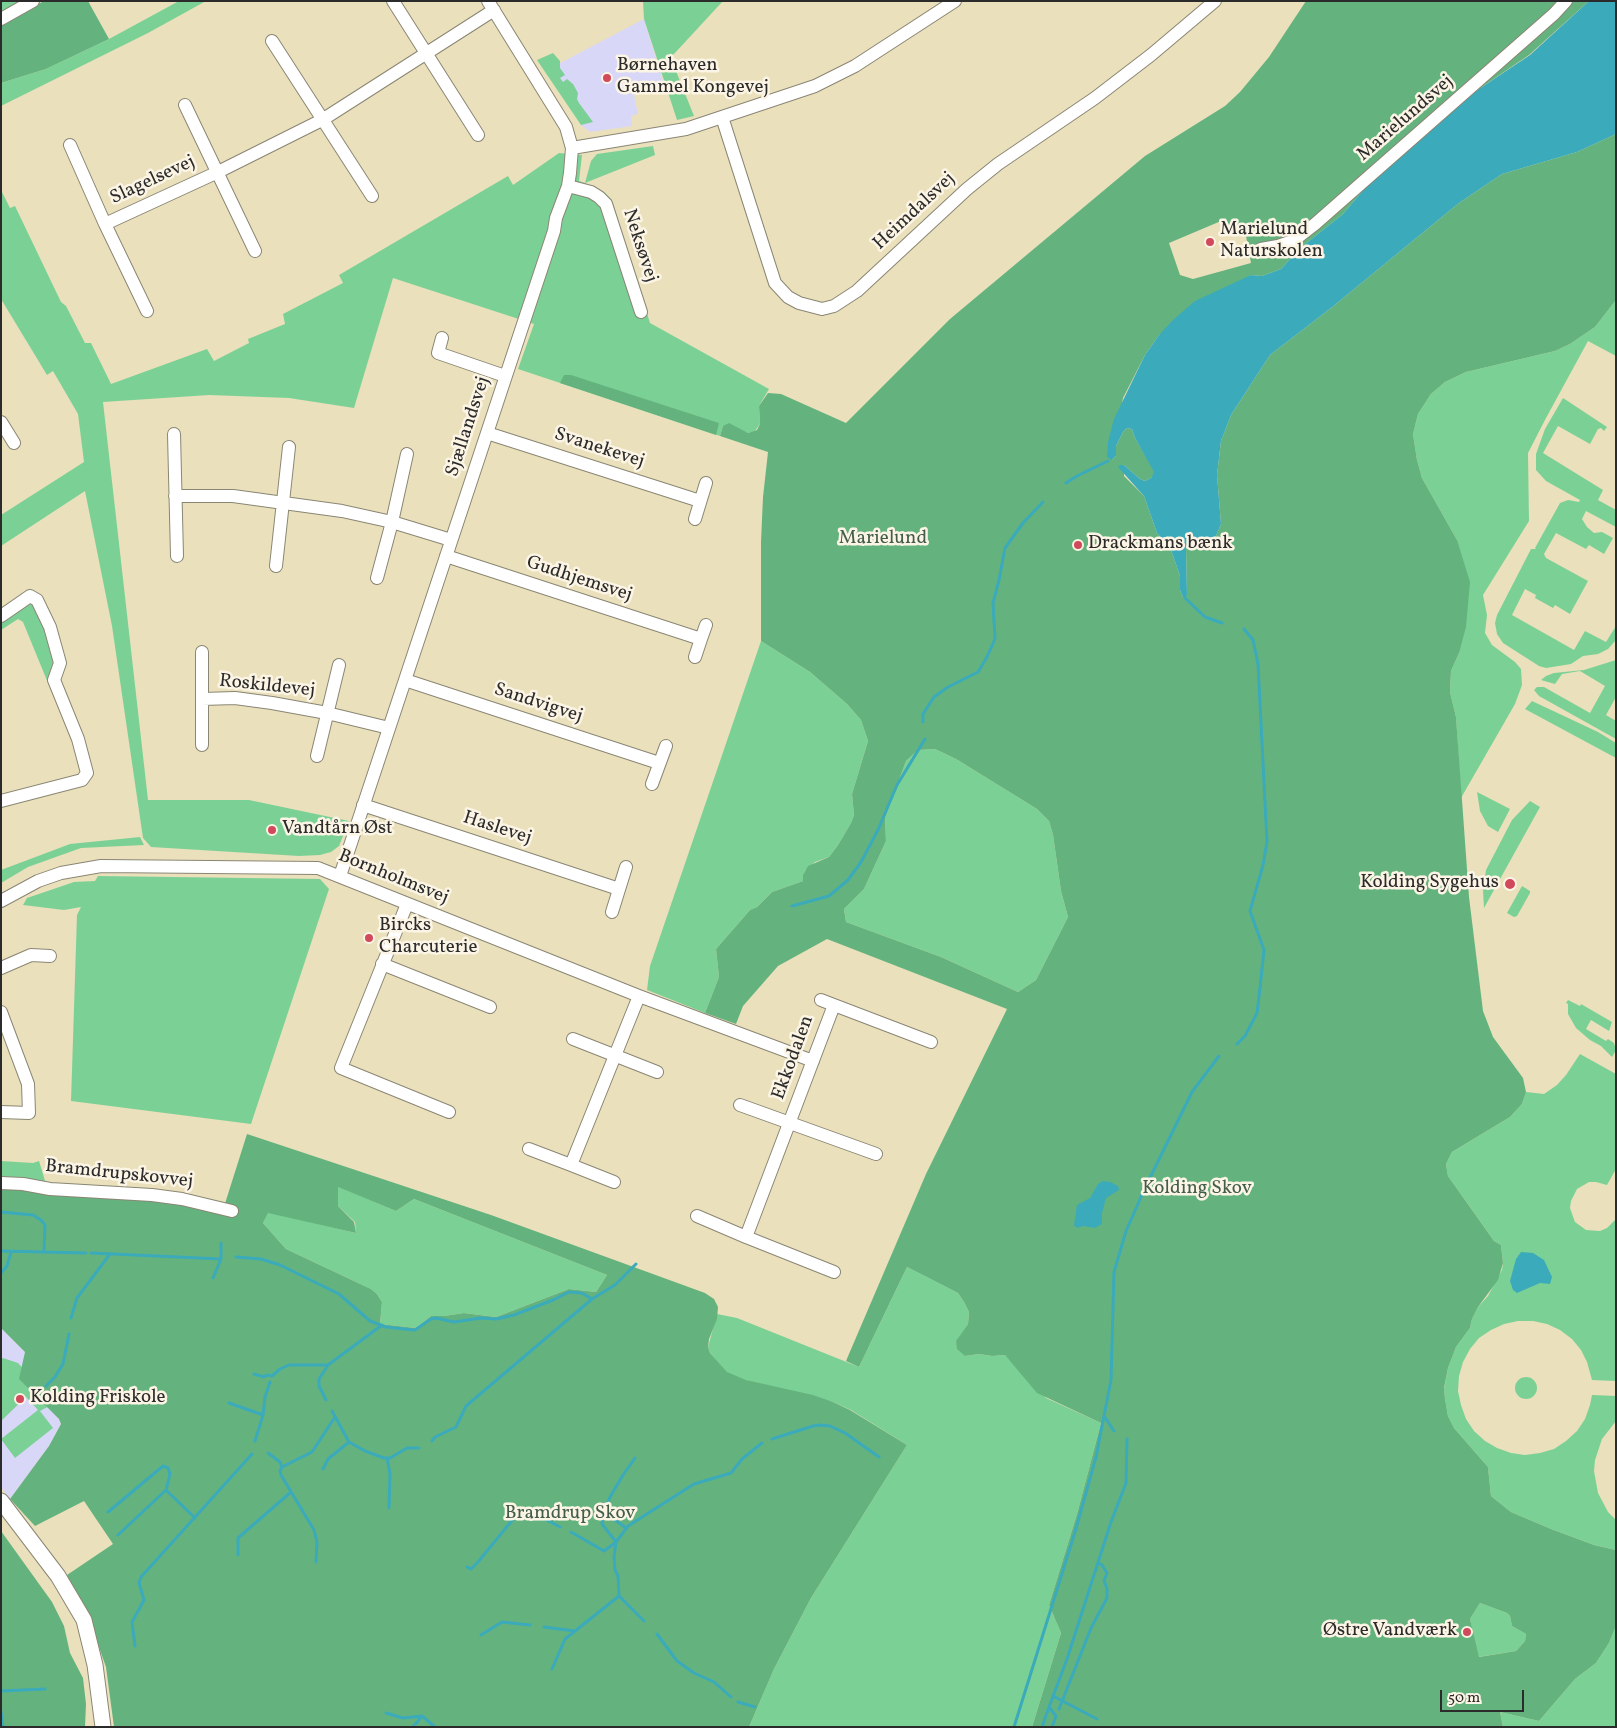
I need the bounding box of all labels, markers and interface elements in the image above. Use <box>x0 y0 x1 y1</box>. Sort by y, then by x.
place label: Børnehaven Gammel Kongevej <box>617 56 769 100</box>
street label: Marielundsvej <box>1353 71 1459 167</box>
marker: Børnehaven Gammel Kongevej <box>601 72 613 84</box>
street label: Slagelsevej <box>107 151 199 211</box>
street label: Heimdalsvej <box>869 168 961 256</box>
street label: Neksøvej <box>616 206 662 286</box>
place label: Marielund Naturskolen <box>1220 220 1323 264</box>
marker: Marielund Naturskolen <box>1204 236 1216 248</box>
street label: Sjællandsvej <box>442 374 496 480</box>
street label: Svanekevej <box>551 424 647 474</box>
park label: Marielund <box>839 529 927 551</box>
place label: Drackmans bænk <box>1088 534 1233 556</box>
marker: Drackmans bænk <box>1072 539 1084 551</box>
street label: Gudhjemsvej <box>523 552 635 608</box>
street label: Roskildevej <box>218 671 316 703</box>
street label: Sandvigvej <box>491 679 585 729</box>
street label: Haslevej <box>460 807 534 851</box>
place label: Vandtårn Øst <box>282 819 393 841</box>
marker: Vandtårn Øst <box>266 824 278 836</box>
street label: Bornholmsvej <box>335 846 451 910</box>
place label: Kolding Sygehus <box>1360 873 1499 895</box>
marker: Kolding Sygehus <box>1503 877 1517 891</box>
place label: Bircks Charcuterie <box>379 916 478 960</box>
marker: Bircks Charcuterie <box>363 932 375 944</box>
street label: Ekkodalen <box>768 1013 820 1103</box>
street label: Bramdrupskovvej <box>44 1156 194 1194</box>
park label: Kolding Skov <box>1142 1179 1252 1201</box>
place label: Kolding Friskole <box>30 1388 166 1410</box>
marker: Kolding Friskole <box>14 1393 26 1405</box>
park label: Bramdrup Skov <box>505 1504 635 1526</box>
place label: Østre Vandværk <box>1323 1621 1457 1643</box>
marker: Østre Vandværk <box>1461 1626 1473 1638</box>
scale bar <box>1442 1680 1526 1712</box>
text: 50 m <box>1448 1688 1480 1709</box>

